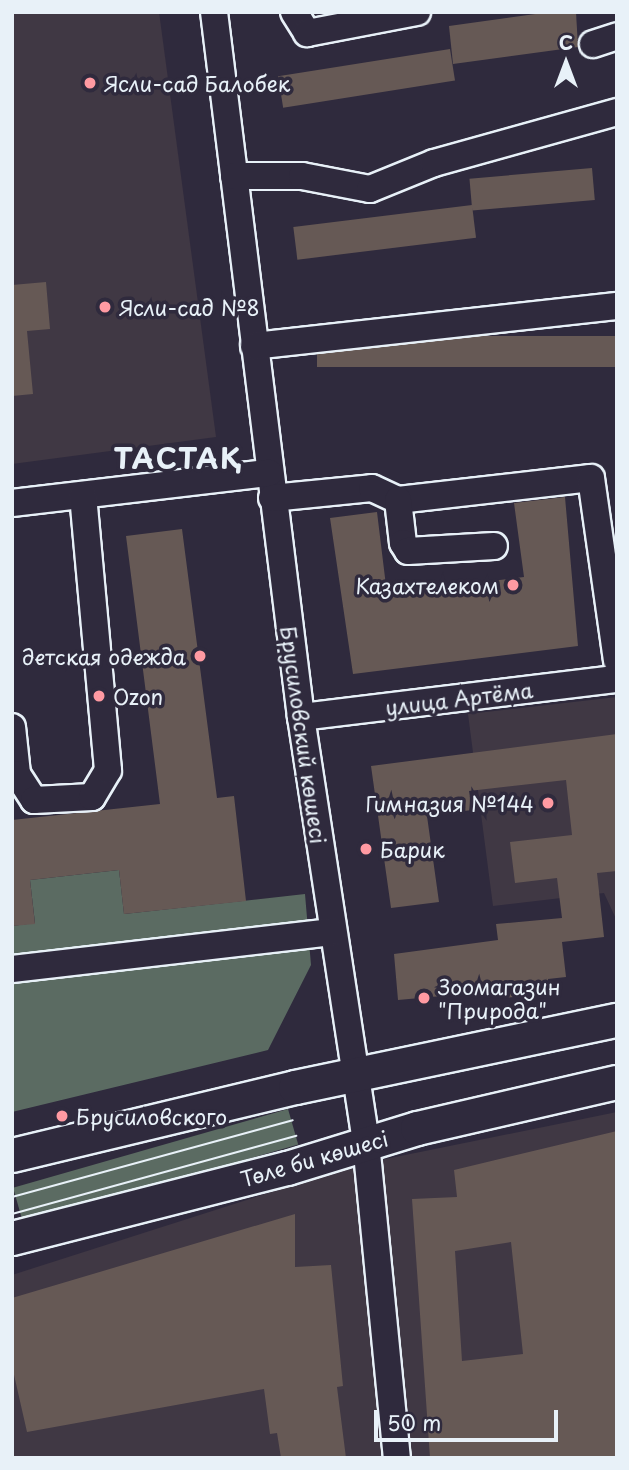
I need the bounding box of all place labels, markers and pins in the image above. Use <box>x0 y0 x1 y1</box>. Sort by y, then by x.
place label: Ясли-сад Балобек <box>104 70 291 96</box>
marker: Ясли-сад Балобек <box>82 75 98 91</box>
place label: Ясли-сад №8 <box>119 294 259 320</box>
marker: Ясли-сад №8 <box>97 299 113 315</box>
place label: Казахтелеком <box>355 572 499 598</box>
marker: Казахтелеком <box>505 577 521 593</box>
place label: детская одежда <box>21 643 186 669</box>
marker: детская одежда <box>192 648 208 664</box>
place label: Ozon <box>113 683 163 709</box>
marker: Ozon <box>91 688 107 704</box>
place label: Гимназия №144 <box>365 790 534 816</box>
marker: Гимназия №144 <box>540 795 556 811</box>
place label: Барик <box>380 836 445 862</box>
marker: Барик <box>358 841 374 857</box>
place label: Зоомагазин "Природа" <box>438 973 560 1023</box>
marker: Зоомагазин "Природа" <box>416 990 432 1006</box>
place label: Брусиловского <box>76 1103 227 1129</box>
marker: Брусиловского <box>54 1108 70 1124</box>

